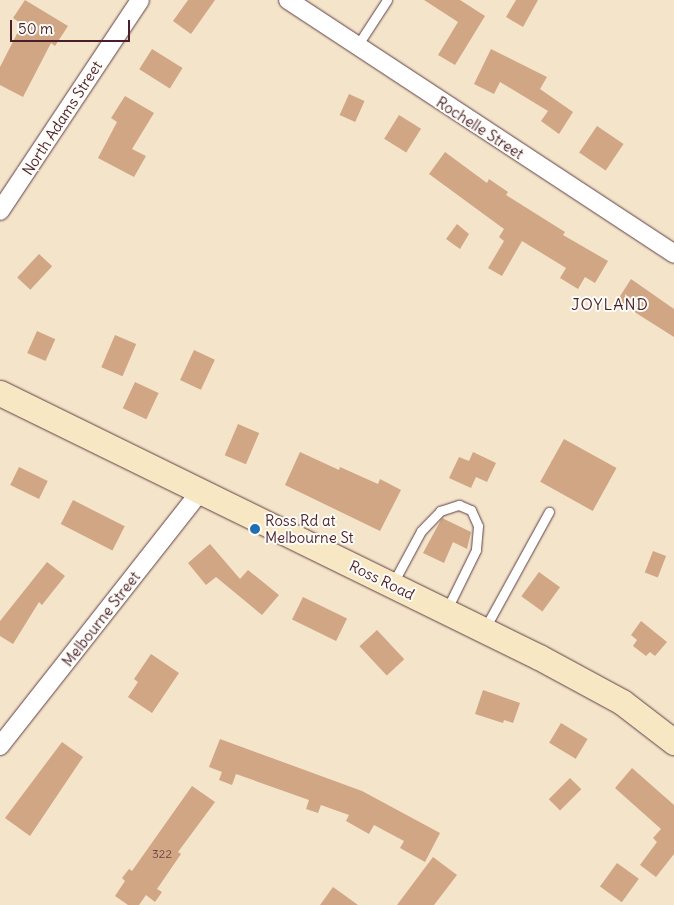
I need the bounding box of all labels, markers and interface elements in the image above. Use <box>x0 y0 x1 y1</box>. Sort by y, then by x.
scale bar <box>12 10 132 42</box>
text: 50 m <box>18 19 53 38</box>
street label: North Adams Street <box>18 57 106 179</box>
street label: Rochelle Street <box>433 93 527 163</box>
district label: JOYLAND <box>570 294 650 314</box>
place label: Ross Rd at Melbourne St <box>265 511 354 546</box>
marker: Ross Rd at Melbourne St <box>249 523 261 535</box>
street label: Ross Road <box>346 557 418 603</box>
street label: Melbourne Street <box>58 568 144 670</box>
house number: 322 <box>152 847 172 861</box>

